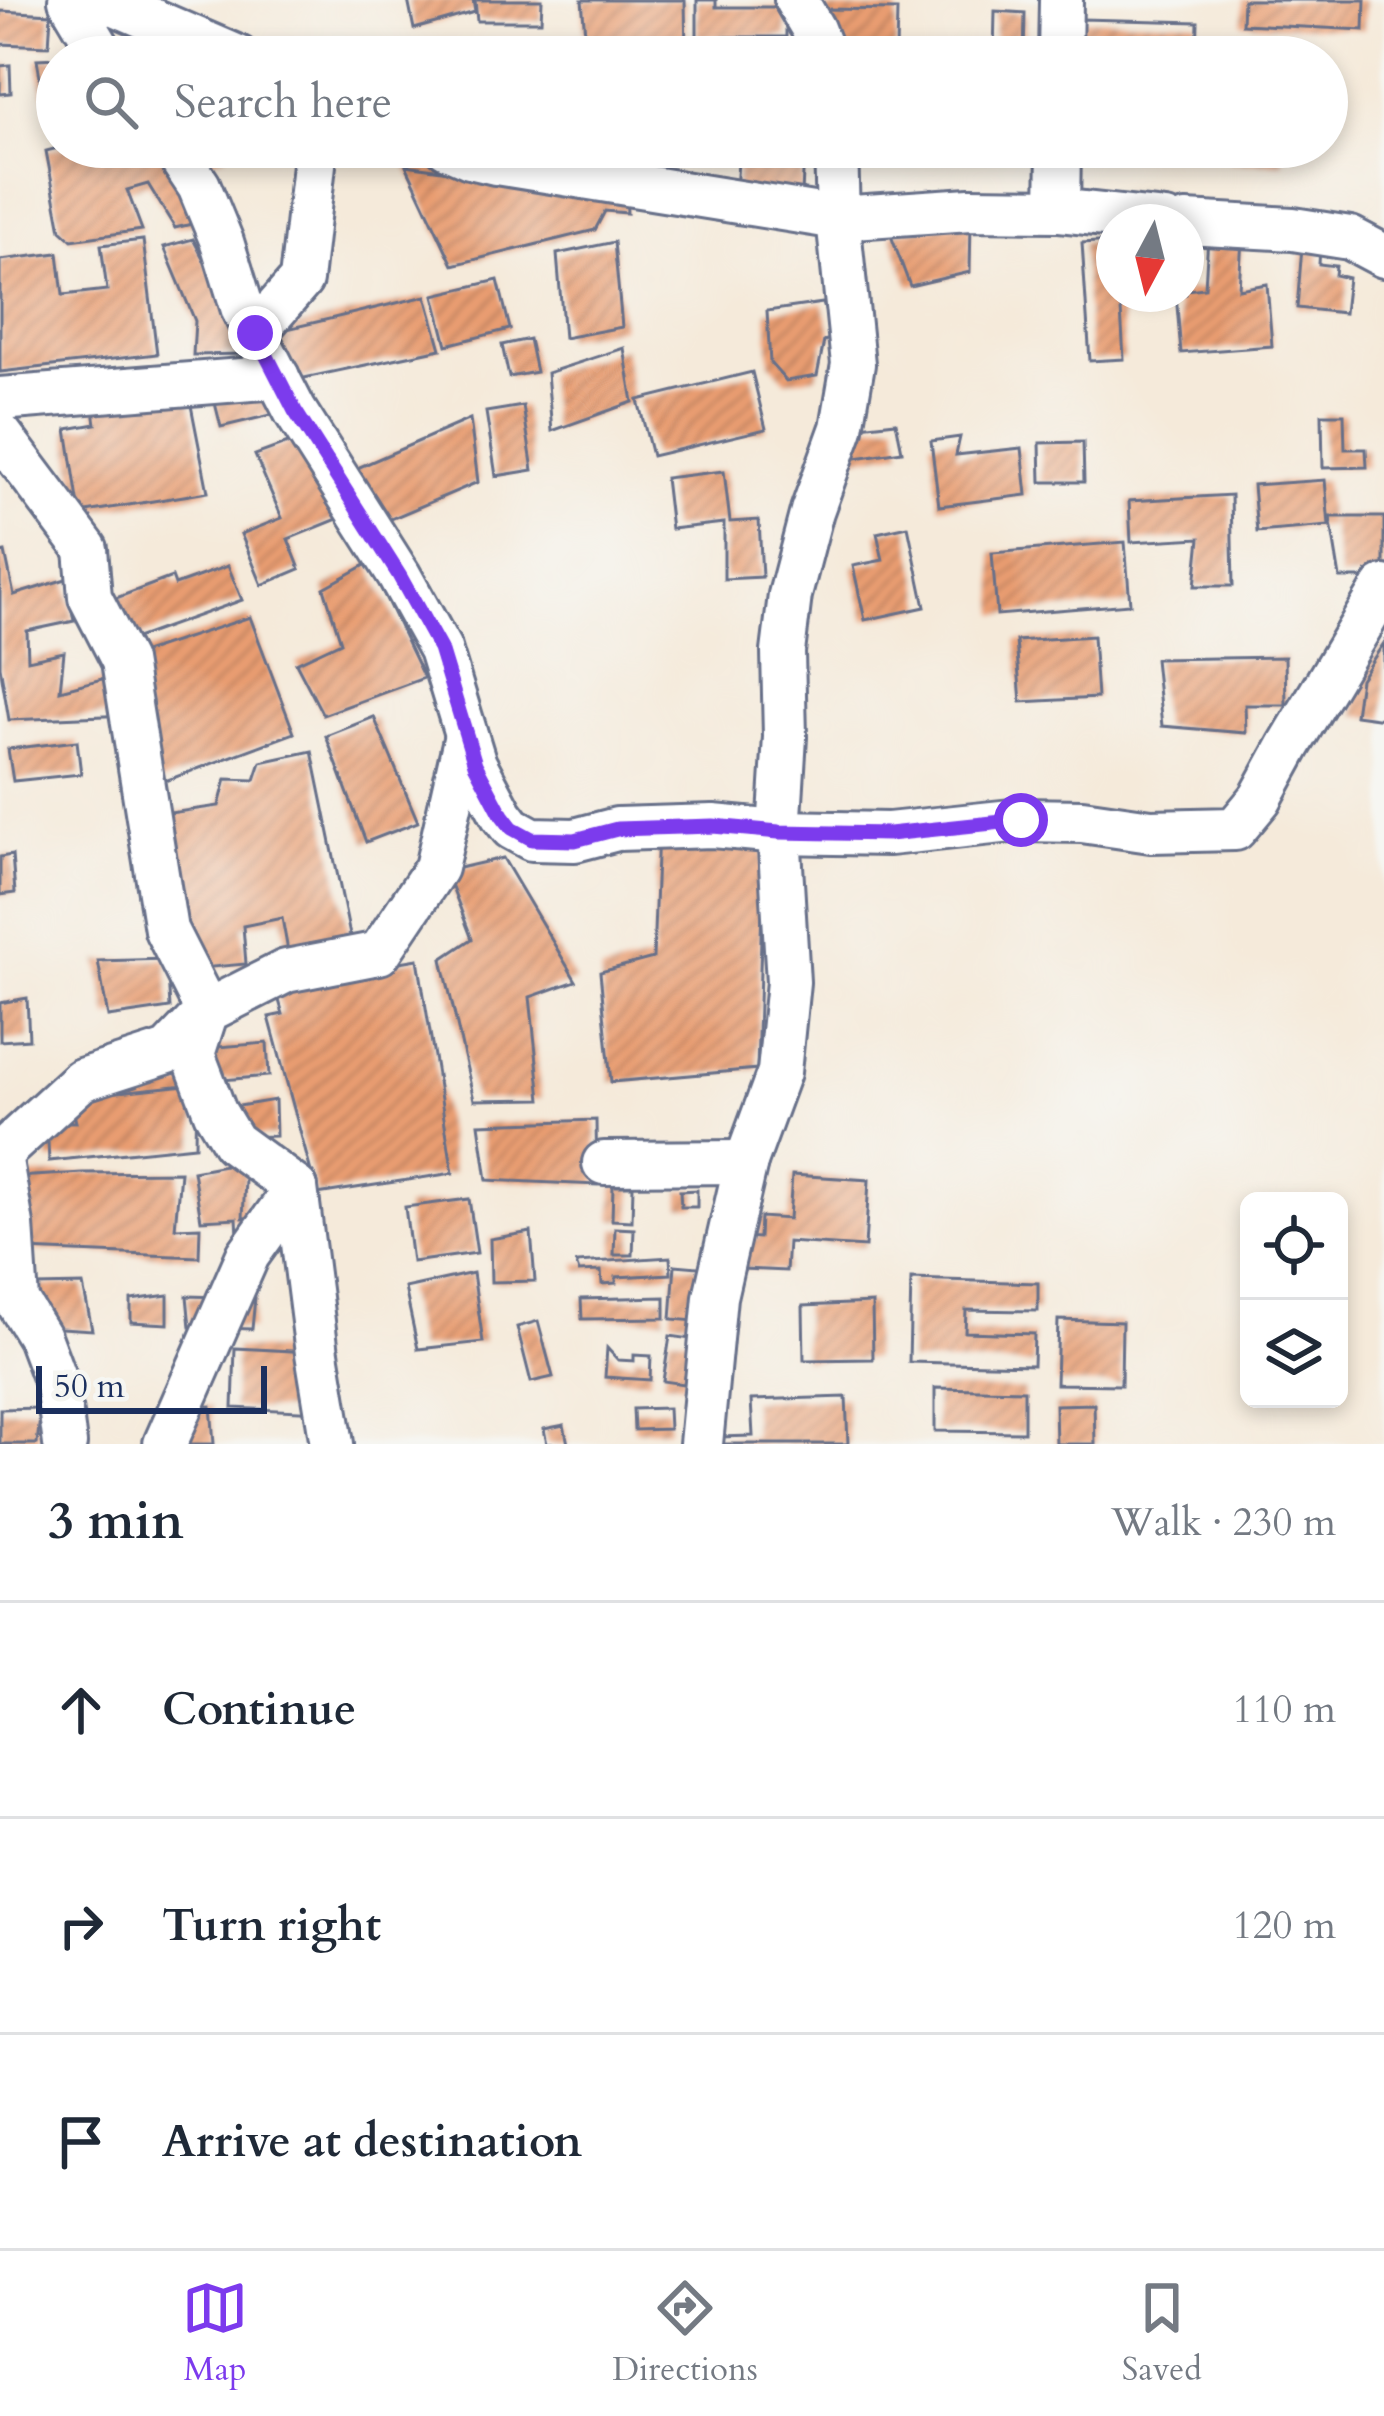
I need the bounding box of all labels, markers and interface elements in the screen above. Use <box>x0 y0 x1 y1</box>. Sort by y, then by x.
search box <box>36 36 1348 168</box>
icon: search <box>78 69 144 135</box>
text: Search here <box>174 72 392 133</box>
north arrow <box>1096 204 1204 312</box>
route end <box>228 306 282 360</box>
route start <box>994 793 1048 847</box>
map controls <box>1240 1192 1348 1408</box>
button: locate <box>1240 1192 1348 1300</box>
button: layers <box>1240 1300 1348 1408</box>
scale bar <box>36 1360 267 1413</box>
text: 50 m <box>54 1364 125 1409</box>
text: 3 min <box>48 1487 184 1557</box>
text: Walk · 230 m <box>1111 1496 1336 1549</box>
icon: ahead <box>48 1677 114 1743</box>
text: Continue <box>162 1679 356 1740</box>
text: 110 m <box>1233 1683 1336 1736</box>
icon: right <box>48 1893 114 1959</box>
text: Turn right <box>162 1895 381 1956</box>
text: 120 m <box>1233 1899 1336 1952</box>
icon: arrive <box>48 2109 114 2175</box>
text: Arrive at destination <box>162 2111 582 2172</box>
tab: Map <box>182 2275 248 2392</box>
tab: Directions <box>612 2275 758 2392</box>
tab: Saved <box>1122 2275 1202 2392</box>

